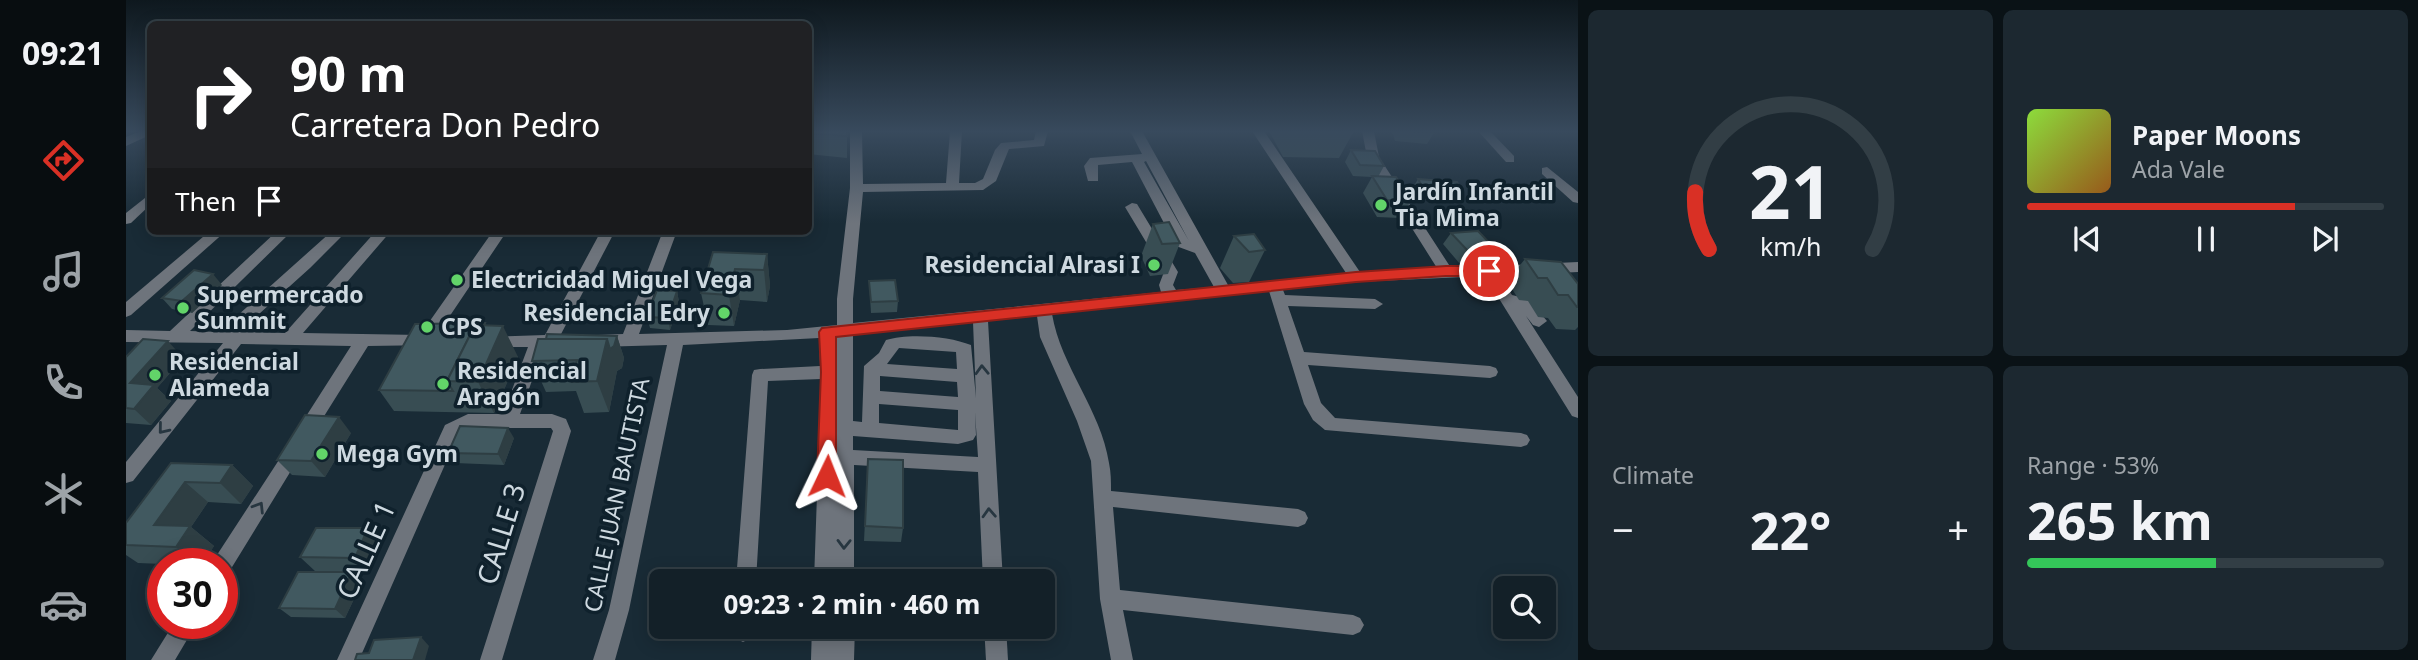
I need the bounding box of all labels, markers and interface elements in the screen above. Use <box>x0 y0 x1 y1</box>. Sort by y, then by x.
text: 09:21 <box>22 31 104 74</box>
text: 90 m <box>290 40 407 106</box>
icon: right <box>175 49 266 140</box>
text: Carretera Don Pedro <box>290 103 600 146</box>
text: Paper Moons <box>2132 117 2301 153</box>
icon: directions <box>39 136 88 185</box>
text: 21 <box>1749 142 1832 241</box>
text: Ada Vale <box>2132 153 2225 185</box>
place label: Jardín Infantil Tia Mima <box>1393 175 1554 233</box>
icon: arrive <box>250 182 288 220</box>
text: Then <box>175 183 236 219</box>
marker: Jardín Infantil Tia Mima <box>1373 197 1389 213</box>
icon: previous <box>2068 220 2106 258</box>
icon: pause <box>2187 220 2225 258</box>
icon: next <box>2306 220 2344 258</box>
text: km/h <box>1760 229 1821 263</box>
pin <box>1459 241 1519 301</box>
icon: music <box>39 247 88 296</box>
place label: Residencial Alrasi I <box>924 248 1140 280</box>
icon: arrive <box>1470 252 1508 290</box>
marker: Residencial Alrasi I <box>1146 257 1162 273</box>
place label: Electricidad Miguel Vega <box>471 263 752 295</box>
marker: Electricidad Miguel Vega <box>449 272 465 288</box>
place label: Supermercado Summit <box>197 278 364 336</box>
place label: Residencial Edry <box>523 296 711 328</box>
marker: Supermercado Summit <box>175 300 191 316</box>
marker: Residencial Edry <box>716 305 732 321</box>
place label: CPS <box>441 310 483 342</box>
marker: CPS <box>419 319 435 335</box>
place label: Residencial Alameda <box>169 345 299 403</box>
place label: Residencial Aragón <box>457 354 587 412</box>
icon: phone <box>39 358 88 407</box>
one-way arrow <box>975 364 990 375</box>
marker: Residencial Alameda <box>147 367 163 383</box>
street label: CALLE JUAN BAUTISTA <box>576 374 657 615</box>
marker: Residencial Aragón <box>435 376 451 392</box>
one-way arrow <box>159 420 171 433</box>
place label: Mega Gym <box>336 437 458 469</box>
position arrow <box>790 439 864 513</box>
marker: Mega Gym <box>314 446 330 462</box>
text: Range · 53% <box>2027 449 2159 481</box>
text: Climate <box>1612 459 1694 491</box>
icon: climate <box>39 469 88 518</box>
street label: CALLE 3 <box>467 479 533 589</box>
text: 265 km <box>2027 484 2213 555</box>
street label: CALLE 1 <box>327 494 404 605</box>
text: 22° <box>1750 494 1831 565</box>
one-way arrow <box>250 501 263 514</box>
text: − <box>1612 503 1634 555</box>
text: + <box>1947 503 1969 555</box>
one-way arrow <box>982 507 997 518</box>
one-way arrow <box>837 539 852 550</box>
speed limit sign: 30 <box>147 548 238 639</box>
map controls <box>1493 576 1556 639</box>
button: search <box>1493 576 1556 639</box>
icon: car <box>39 580 88 629</box>
text: 09:23 · 2 min · 460 m <box>724 586 980 622</box>

